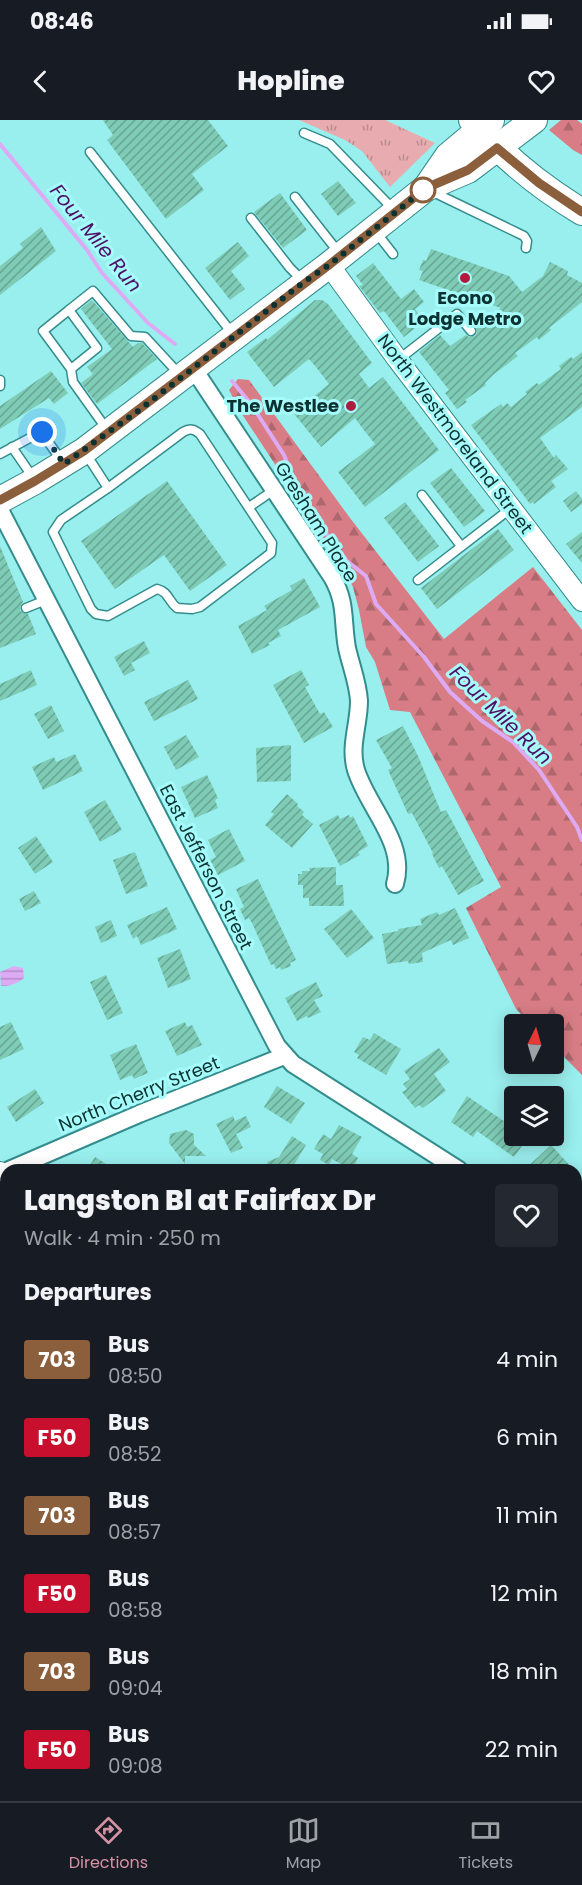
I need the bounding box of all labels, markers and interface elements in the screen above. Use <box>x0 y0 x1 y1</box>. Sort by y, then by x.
text: 08:46 <box>30 6 94 37</box>
text: Hopline <box>237 62 345 99</box>
icon: back <box>24 65 57 98</box>
icon: heart <box>525 65 558 98</box>
unlabelled marker <box>410 177 436 203</box>
water label: Four Mile Run <box>43 178 149 298</box>
marker: Econo Lodge Metro <box>458 271 472 285</box>
place label: Econo Lodge Metro <box>408 285 522 331</box>
street label: North Westmoreland Street <box>372 329 539 539</box>
place label: The Westlee <box>226 393 339 418</box>
marker: The Westlee <box>344 399 358 413</box>
your location <box>27 417 57 447</box>
street label: Gresham Place <box>269 457 363 587</box>
water label: Four Mile Run <box>444 659 558 771</box>
street label: East Jefferson Street <box>154 780 259 954</box>
north arrow <box>504 1014 564 1074</box>
map controls <box>504 1014 564 1146</box>
street label: North Cherry Street <box>55 1050 223 1137</box>
button: layers <box>504 1086 564 1146</box>
text: Langston Bl at Fairfax Dr <box>24 1181 375 1220</box>
button: heart <box>495 1184 558 1247</box>
text: Walk · 4 min · 250 m <box>24 1224 221 1252</box>
text: Departures <box>24 1277 152 1308</box>
text: Bus <box>108 1329 150 1360</box>
text: 4 min <box>496 1344 558 1375</box>
text: 703 <box>38 1345 76 1374</box>
text: 08:50 <box>108 1362 163 1390</box>
text: Bus <box>108 1407 150 1438</box>
text: 6 min <box>496 1422 558 1453</box>
text: F50 <box>38 1423 76 1452</box>
text: 08:52 <box>108 1440 162 1468</box>
text: Bus <box>108 1485 150 1516</box>
text: 11 min <box>496 1500 558 1531</box>
text: 703 <box>38 1501 76 1530</box>
text: 08:57 <box>108 1518 161 1546</box>
text: Bus <box>108 1563 150 1594</box>
text: 12 min <box>490 1578 558 1609</box>
text: F50 <box>38 1579 76 1608</box>
text: 08:58 <box>108 1596 163 1624</box>
text: Bus <box>108 1641 150 1672</box>
text: 18 min <box>489 1656 558 1687</box>
text: 703 <box>38 1657 76 1686</box>
text: 09:04 <box>108 1674 163 1702</box>
text: Bus <box>108 1719 150 1750</box>
text: 22 min <box>485 1734 558 1765</box>
text: F50 <box>38 1735 76 1764</box>
text: 09:08 <box>108 1752 163 1780</box>
tab: Directions <box>69 1814 148 1875</box>
tab: Map <box>286 1814 321 1875</box>
tab: Tickets <box>459 1814 513 1875</box>

